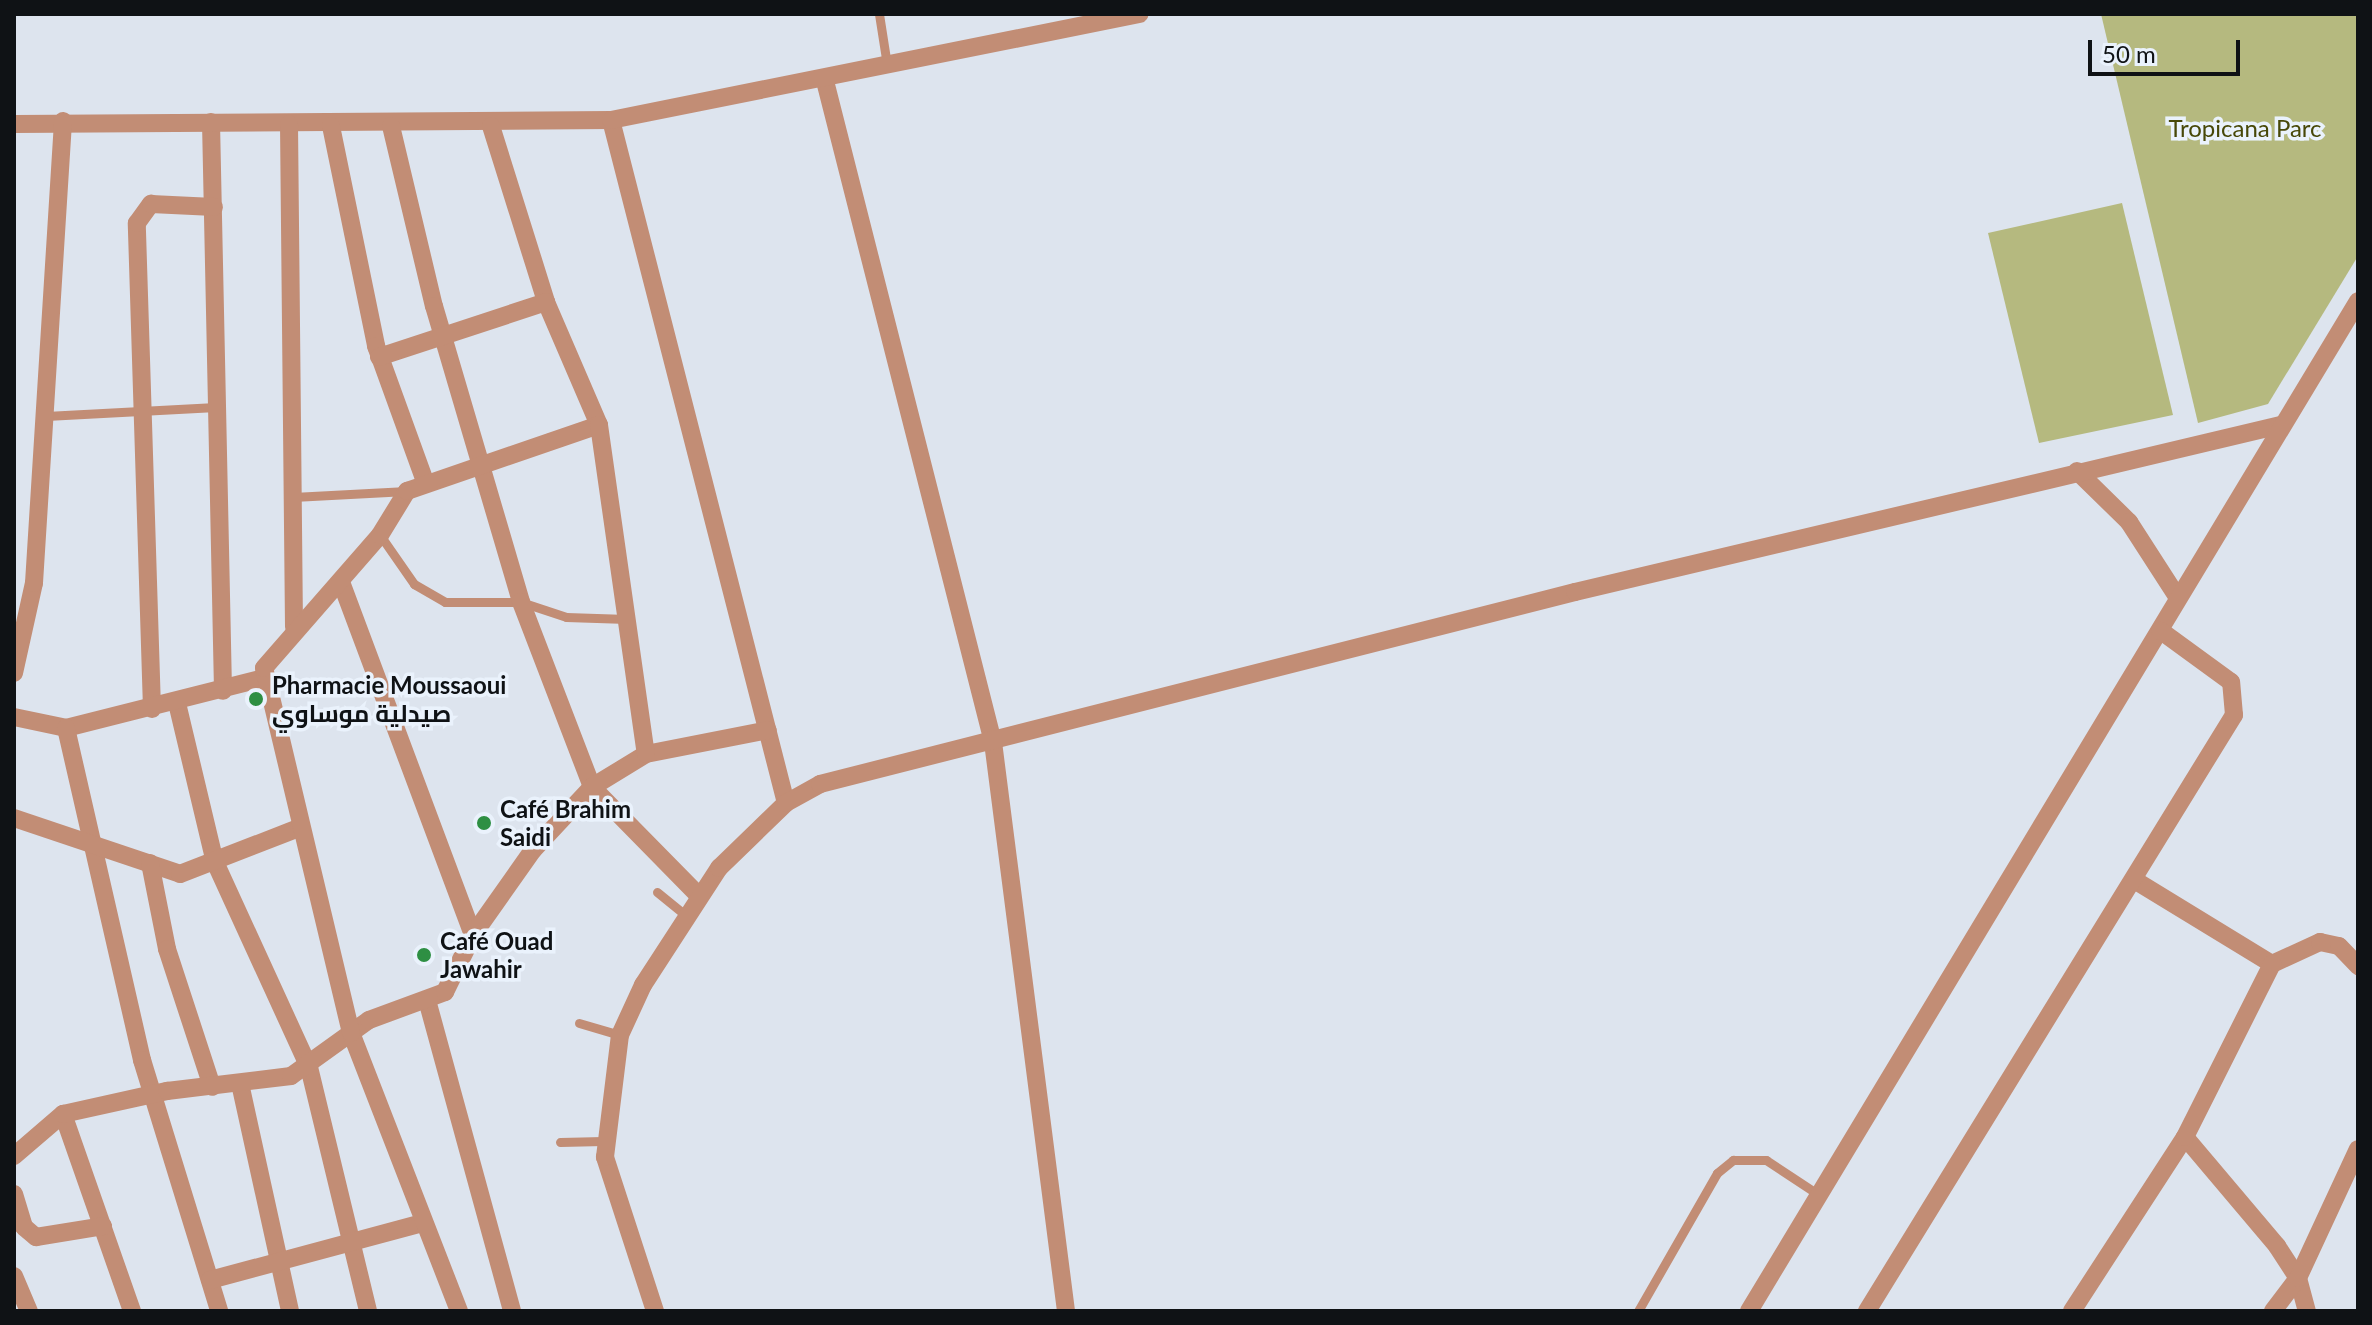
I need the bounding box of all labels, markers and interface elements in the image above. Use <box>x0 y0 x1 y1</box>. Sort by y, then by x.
scale bar <box>2092 24 2244 74</box>
text: 50 m <box>2102 39 2156 68</box>
park label: Tropicana Parc <box>2168 114 2322 142</box>
place label: Pharmacie Moussaoui صيدلية موساوي <box>272 671 506 727</box>
marker: Pharmacie Moussaoui صيدلية موساوي <box>247 690 265 708</box>
place label: Café Brahim Saidi <box>500 795 631 851</box>
marker: Café Brahim Saidi <box>475 814 493 832</box>
place label: Café Ouad Jawahir <box>440 927 553 983</box>
marker: Café Ouad Jawahir <box>415 946 433 964</box>

